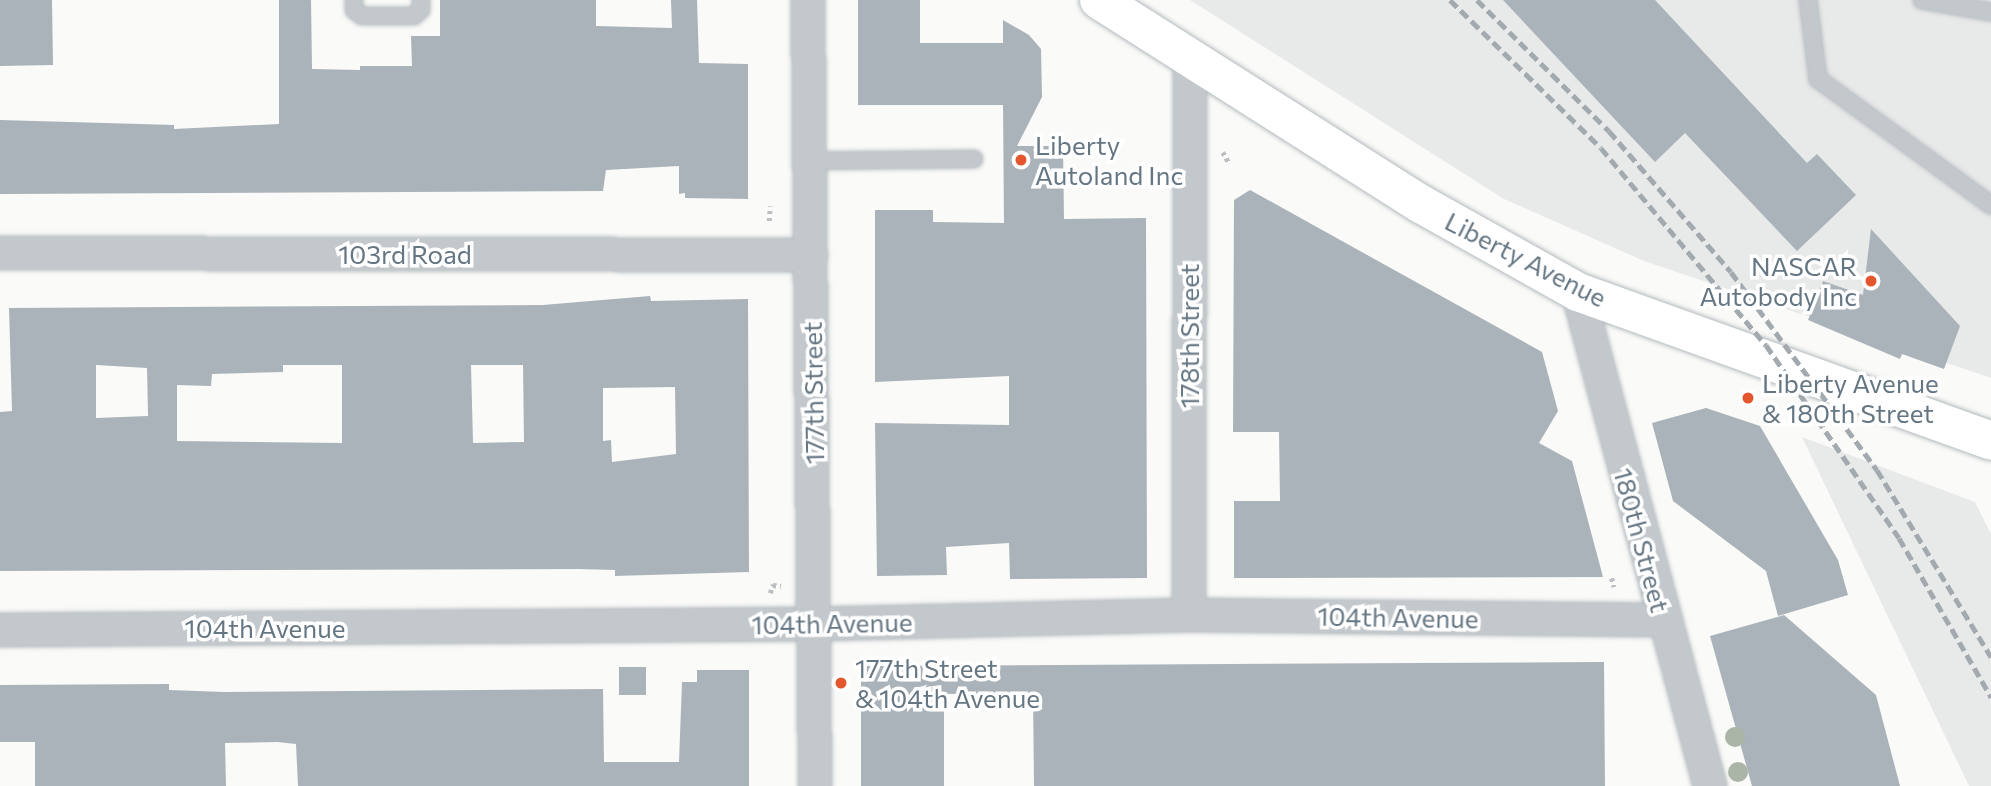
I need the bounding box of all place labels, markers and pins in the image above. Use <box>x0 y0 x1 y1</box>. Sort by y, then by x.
place label: Liberty Autoland Inc <box>1035 129 1183 190</box>
marker: Liberty Autoland Inc <box>1013 152 1029 168</box>
place label: NASCAR Autobody Inc <box>1699 250 1857 312</box>
marker: NASCAR Autobody Inc <box>1863 273 1879 289</box>
place label: Liberty Avenue & 180th Street <box>1762 367 1939 428</box>
marker: Liberty Avenue & 180th Street <box>1740 390 1756 406</box>
place label: 177th Street & 104th Avenue <box>855 652 1040 714</box>
marker: 177th Street & 104th Avenue <box>833 675 849 691</box>

